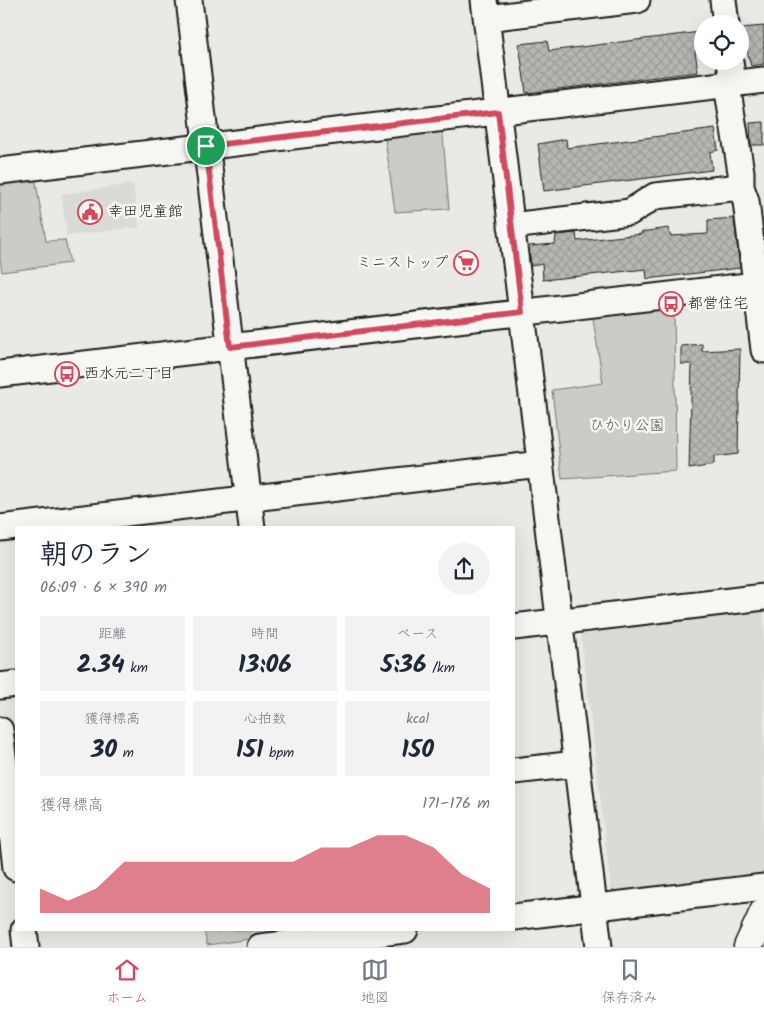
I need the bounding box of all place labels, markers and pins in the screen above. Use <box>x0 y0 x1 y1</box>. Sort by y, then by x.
pin <box>185 125 227 167</box>
public building icon: 幸田児童館 <box>77 199 103 225</box>
place label: 幸田児童館 <box>108 200 183 224</box>
supermarket icon: ミニストップ <box>453 250 479 276</box>
place label: ミニストップ <box>356 251 448 275</box>
bus stop icon: 都営住宅 <box>658 291 684 317</box>
place label: 都営住宅 <box>688 292 748 316</box>
bus stop icon: 西水元二丁目 <box>54 361 80 387</box>
place label: 西水元二丁目 <box>84 362 174 386</box>

